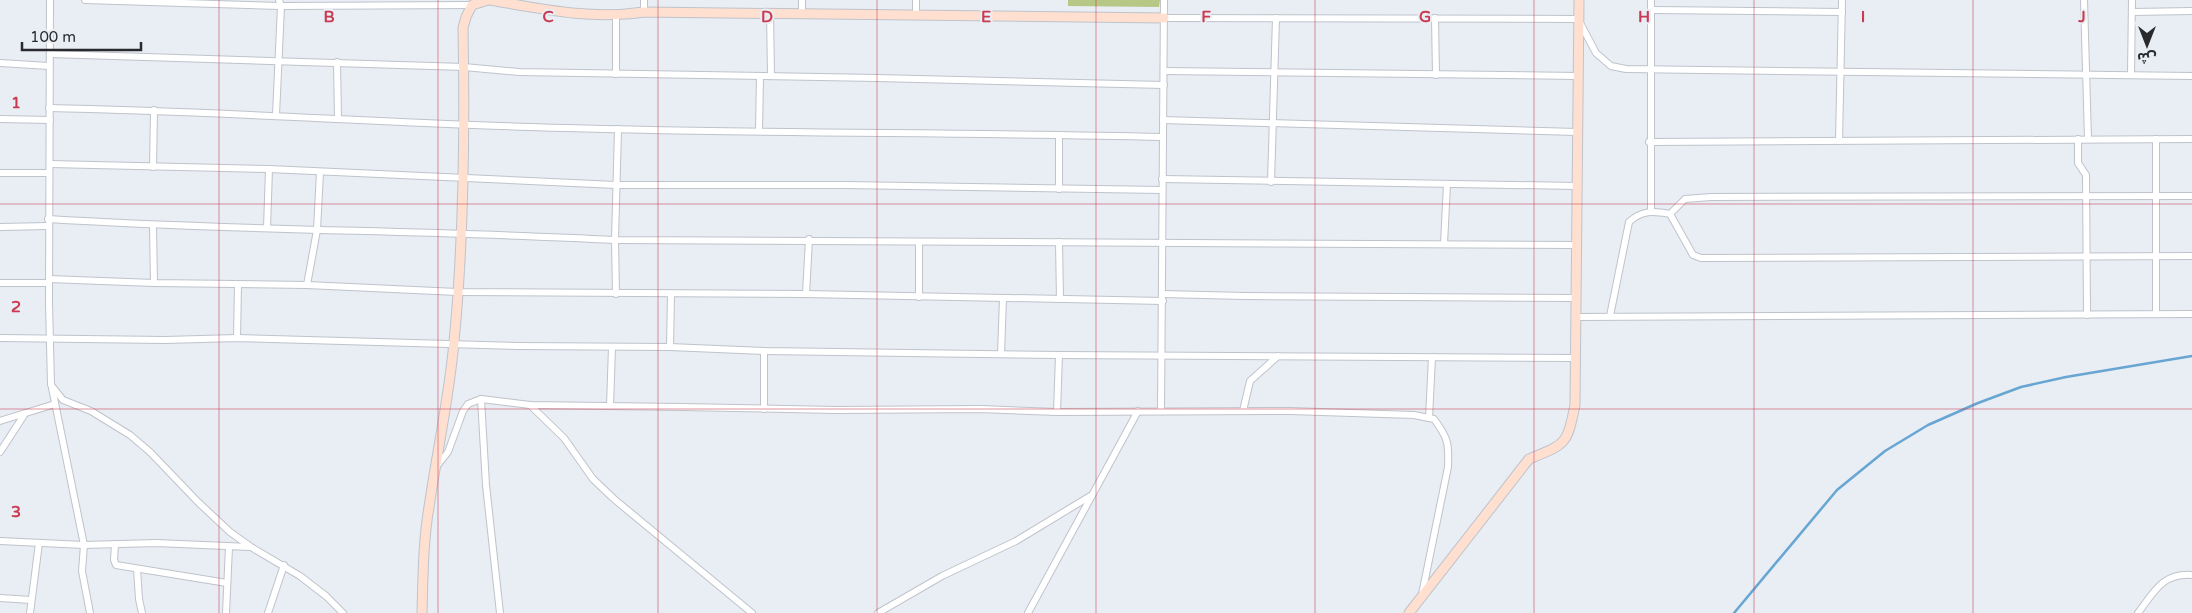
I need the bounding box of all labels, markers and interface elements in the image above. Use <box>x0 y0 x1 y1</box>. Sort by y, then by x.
text: B <box>323 7 335 27</box>
text: C <box>542 7 554 27</box>
text: D <box>761 7 773 27</box>
text: E <box>981 7 991 27</box>
text: F <box>1201 7 1211 27</box>
text: G <box>1419 7 1431 27</box>
text: H <box>1638 7 1650 27</box>
text: I <box>1861 7 1865 27</box>
text: J <box>2077 7 2086 27</box>
scale bar <box>22 20 141 52</box>
north arrow <box>2122 20 2172 70</box>
text: 100 m <box>30 28 76 46</box>
text: ش <box>2137 49 2157 66</box>
text: 1 <box>11 93 21 113</box>
text: 2 <box>11 297 21 317</box>
text: 3 <box>11 502 21 522</box>

